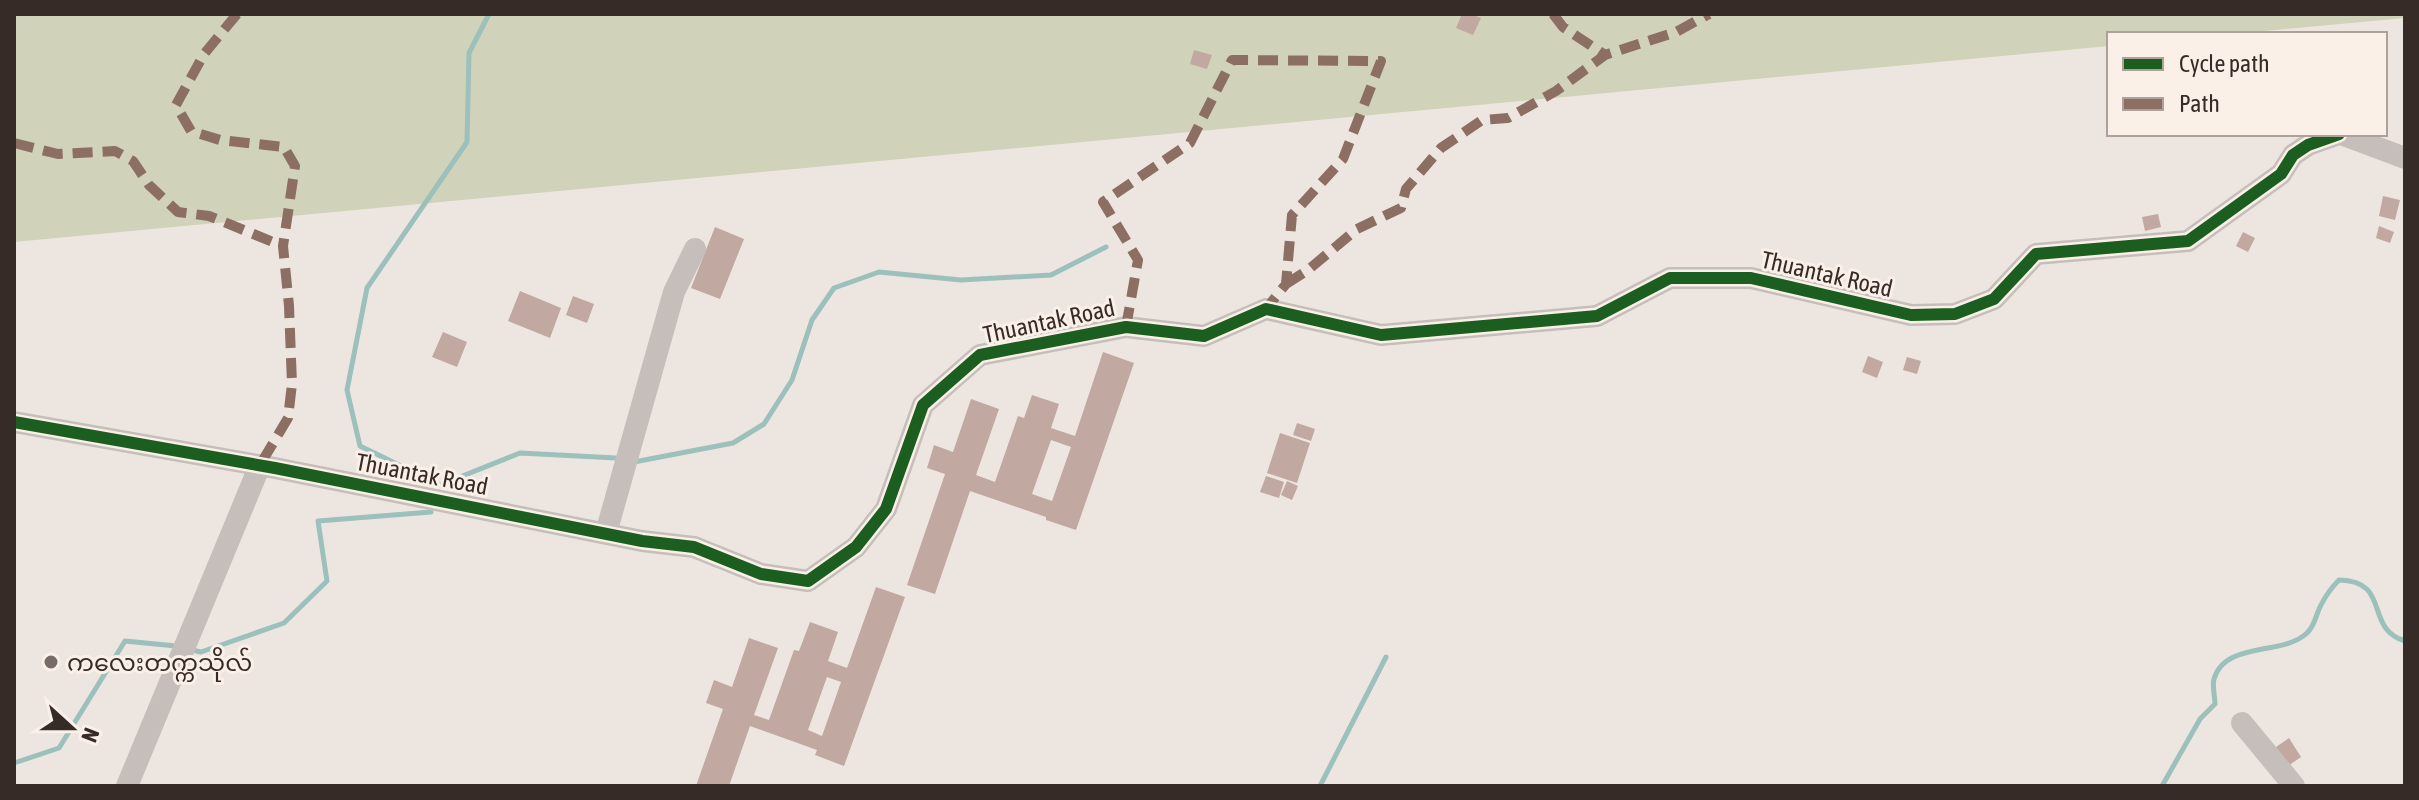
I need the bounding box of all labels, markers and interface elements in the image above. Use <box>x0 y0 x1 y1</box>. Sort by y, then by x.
legend <box>2107 32 2387 136</box>
text: Cycle path <box>2179 50 2270 77</box>
text: Path <box>2179 90 2220 117</box>
street label: Thuantak Road <box>1759 246 1895 302</box>
street label: Thuantak Road <box>981 294 1117 348</box>
street label: Thuantak Road <box>354 448 490 500</box>
place label: ကလေးတက္ကသိုလ် <box>67 647 252 682</box>
marker: ကလေးတက္ကသိုလ် <box>42 653 60 671</box>
north arrow <box>32 688 112 768</box>
text: N <box>76 724 105 746</box>

